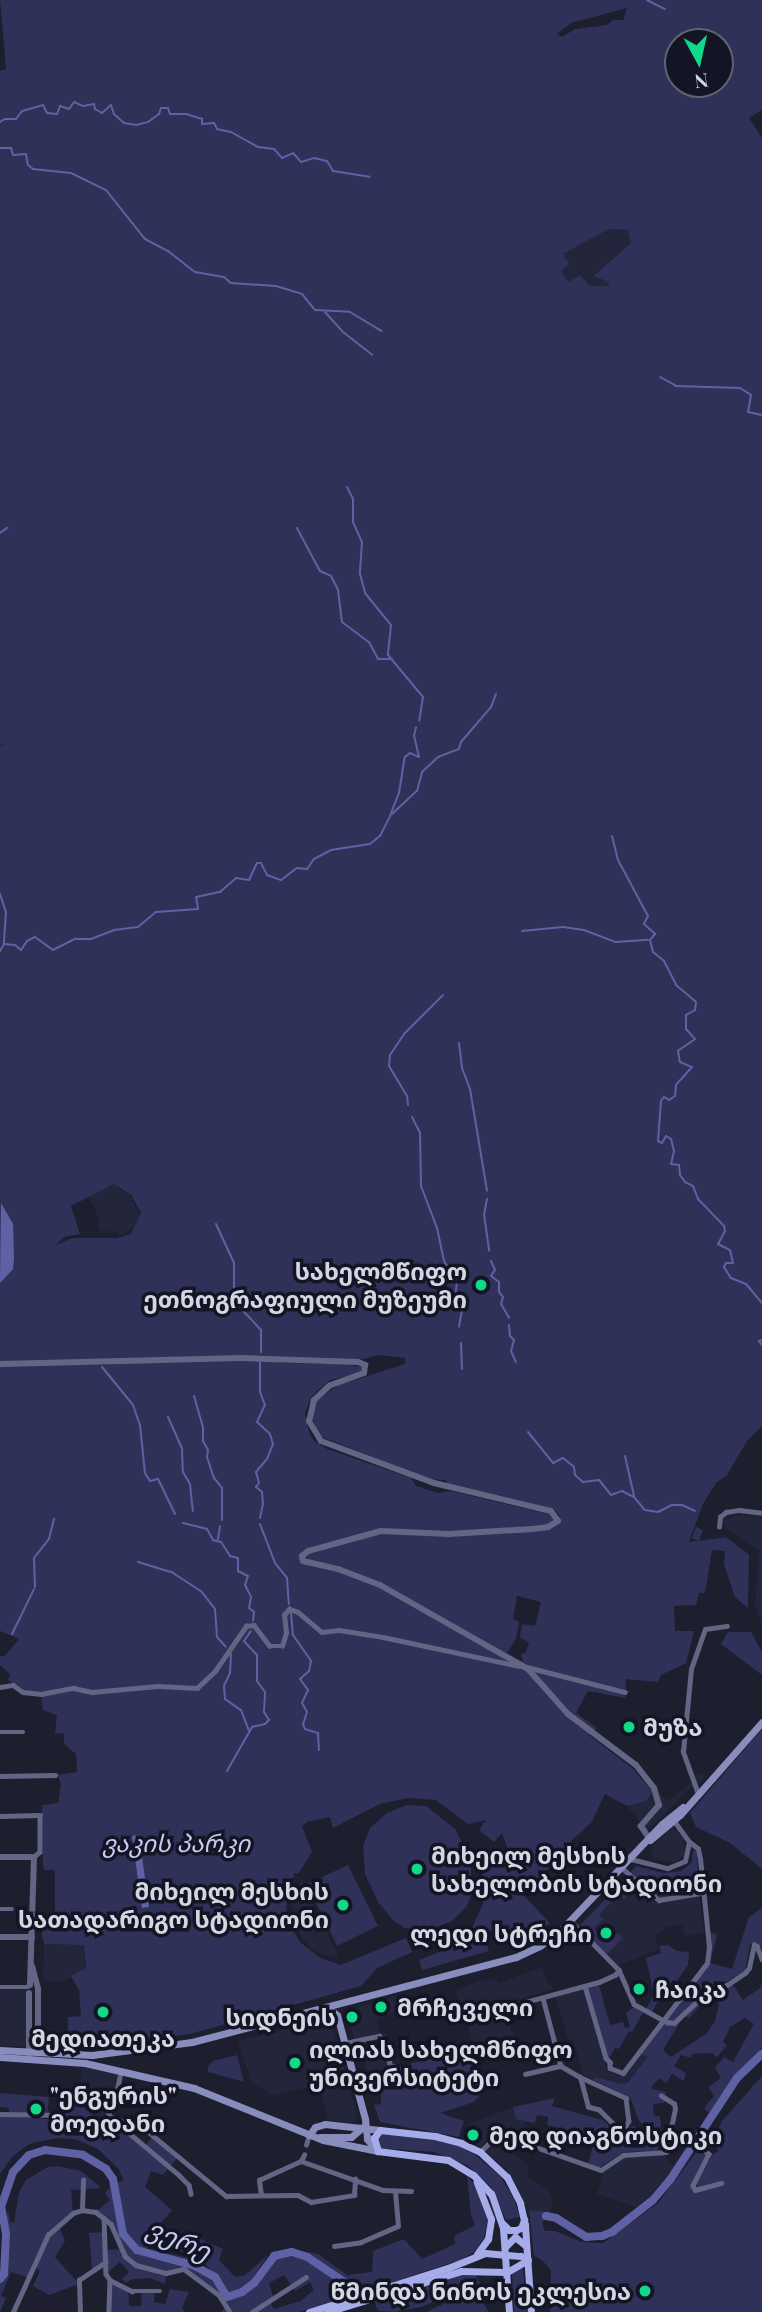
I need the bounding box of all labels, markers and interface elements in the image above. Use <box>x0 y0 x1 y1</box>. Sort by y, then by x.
north arrow <box>664 28 734 98</box>
text: N <box>693 68 710 96</box>
place label: სახელმწიფო ეთნოგრაფიული მუზეუმი <box>143 1257 467 1313</box>
marker: სახელმწიფო ეთნოგრაფიული მუზეუმი <box>473 1277 489 1293</box>
place label: მუზა <box>643 1713 703 1741</box>
marker: მუზა <box>621 1719 637 1735</box>
park label: ვაკის პარკი <box>102 1829 250 1857</box>
place label: მიხეილ მესხის სახელობის სტადიონი <box>431 1841 722 1897</box>
marker: მიხეილ მესხის სახელობის სტადიონი <box>409 1861 425 1877</box>
place label: მიხეილ მესხის სათადარიგო სტადიონი <box>18 1877 329 1933</box>
marker: მიხეილ მესხის სათადარიგო სტადიონი <box>335 1897 351 1913</box>
place label: ლედი სტრეჩი <box>410 1919 592 1947</box>
marker: ლედი სტრეჩი <box>598 1925 614 1941</box>
place label: ჩაიკა <box>655 1975 727 2003</box>
marker: ჩაიკა <box>629 1979 649 1999</box>
place label: მრჩეველი <box>397 1993 533 2021</box>
marker: მრჩეველი <box>371 1997 391 2017</box>
place label: სიდნეის <box>226 2003 336 2031</box>
marker: მედიათეკა <box>95 2004 111 2020</box>
marker: სიდნეის <box>342 2007 362 2027</box>
place label: მედიათეკა <box>31 2024 175 2052</box>
place label: ილიას სახელმწიფო უნივერსიტეტი <box>309 2035 573 2091</box>
marker: ილიას სახელმწიფო უნივერსიტეტი <box>287 2055 303 2071</box>
place label: "ენგურის" მოედანი <box>50 2081 177 2137</box>
marker: "ენგურის" მოედანი <box>28 2101 44 2117</box>
place label: მედ დიაგნოსტიკი <box>489 2121 722 2149</box>
marker: მედ დიაგნოსტიკი <box>463 2125 483 2145</box>
water label: ვერე <box>142 2212 216 2266</box>
place label: წმინდა ნინოს ეკლესია <box>330 2277 631 2305</box>
marker: წმინდა ნინოს ეკლესია <box>637 2283 653 2299</box>

